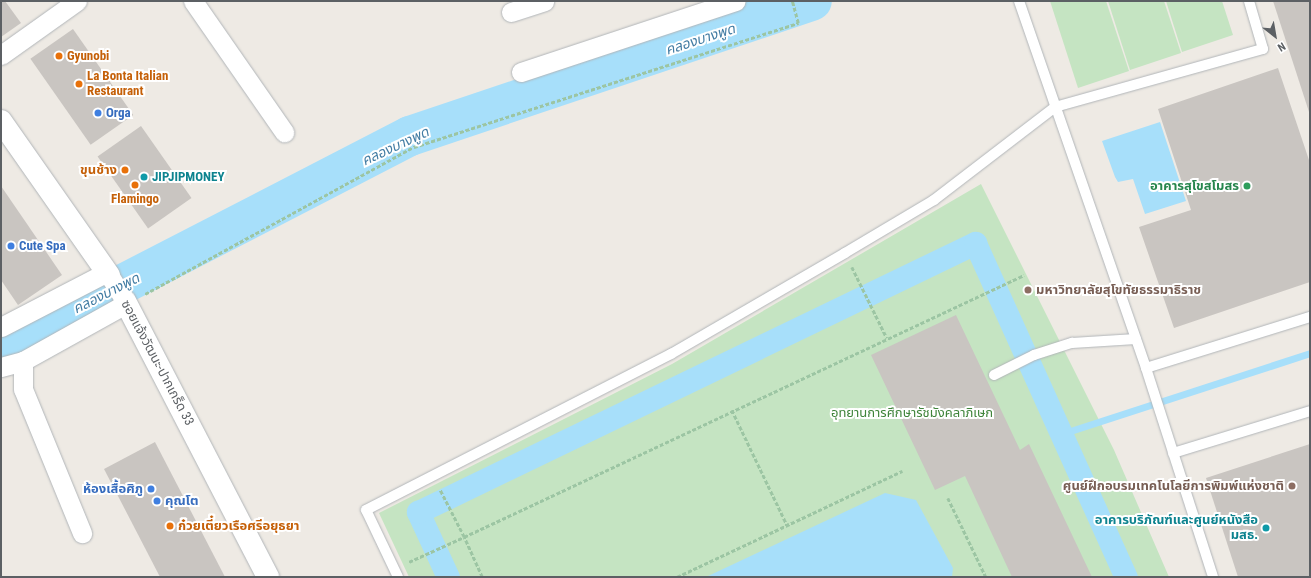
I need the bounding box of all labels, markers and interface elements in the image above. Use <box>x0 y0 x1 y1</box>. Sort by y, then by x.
north arrow <box>1255 16 1295 56</box>
water label: คลองบางพูด <box>663 20 737 58</box>
text: N <box>1275 39 1288 54</box>
place label: Gyunobi <box>67 48 109 64</box>
marker: Gyunobi <box>54 51 64 61</box>
place label: La Bonta Italian Restaurant <box>87 69 168 100</box>
marker: La Bonta Italian Restaurant <box>74 79 84 89</box>
place label: Orga <box>106 105 131 121</box>
marker: Orga <box>93 108 103 118</box>
water label: คลองบางพูด <box>359 123 431 169</box>
place label: ขุนช้าง <box>80 162 117 178</box>
marker: ขุนช้าง <box>120 165 130 175</box>
place label: JIPJIPMONEY <box>152 169 224 185</box>
marker: JIPJIPMONEY <box>139 172 149 182</box>
place label: อาคารสุโขสโมสร <box>1150 178 1239 194</box>
marker: Flamingo <box>130 180 140 190</box>
marker: อาคารสุโขสโมสร <box>1242 181 1252 191</box>
place label: Flamingo <box>111 191 159 207</box>
place label: Cute Spa <box>19 238 66 254</box>
marker: Cute Spa <box>6 241 16 251</box>
water label: คลองบางพูด <box>70 269 142 317</box>
place label: มหาวิทยาลัยสุโขทัยธรรมาธิราช <box>1036 282 1201 298</box>
marker: มหาวิทยาลัยสุโขทัยธรรมาธิราช <box>1023 285 1033 295</box>
street label: ซอยแจ้งวัฒนะ-ปากเกร็ด 33 <box>117 298 197 428</box>
park label: อุทยานการศึกษารัชมังคลาภิเษก <box>831 405 993 421</box>
place label: ศูนย์ฝึกอบรมเทคโนโลยีการพิมพ์แห่งชาติ <box>1063 478 1284 494</box>
place label: ห้องเสื้อศิภู <box>83 481 143 497</box>
marker: ศูนย์ฝึกอบรมเทคโนโลยีการพิมพ์แห่งชาติ <box>1287 481 1297 491</box>
marker: ห้องเสื้อศิภู <box>146 484 156 494</box>
place label: คุณโต <box>165 493 198 509</box>
marker: คุณโต <box>152 496 162 506</box>
place label: อาคารบริภัณฑ์และศูนย์หนังสือ มสธ. <box>1095 513 1258 544</box>
place label: ก๋วยเตี๋ยวเรือศรีอยุธยา <box>178 518 299 534</box>
marker: ก๋วยเตี๋ยวเรือศรีอยุธยา <box>165 521 175 531</box>
marker: อาคารบริภัณฑ์และศูนย์หนังสือ มสธ. <box>1261 523 1271 533</box>

